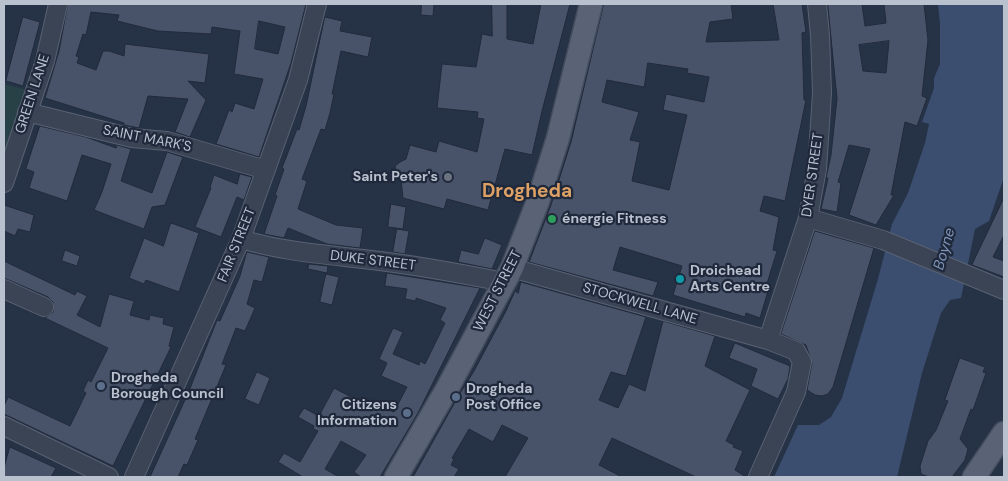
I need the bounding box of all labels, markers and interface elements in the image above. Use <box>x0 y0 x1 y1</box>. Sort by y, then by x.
street label: GREEN LANE <box>12 52 54 136</box>
street label: SAINT MARK'S <box>101 122 193 156</box>
street label: DYER STREET <box>799 132 827 218</box>
place label: Saint Peter's <box>353 169 438 185</box>
marker: Saint Peter's <box>442 171 454 183</box>
district label: Drogheda <box>482 181 572 203</box>
street label: FAIR STREET <box>214 205 260 285</box>
place label: énergie Fitness <box>562 211 667 227</box>
marker: énergie Fitness <box>546 213 558 225</box>
water label: Boyne <box>930 226 960 272</box>
street label: DUKE STREET <box>329 247 417 275</box>
street label: WEST STREET <box>470 248 526 334</box>
place label: Droichead Arts Centre <box>690 263 770 296</box>
marker: Droichead Arts Centre <box>674 273 686 285</box>
street label: STOCKWELL LANE <box>581 280 699 328</box>
place label: Drogheda Borough Council <box>111 370 224 402</box>
marker: Drogheda Borough Council <box>95 380 107 392</box>
place label: Drogheda Post Office <box>466 381 541 414</box>
marker: Drogheda Post Office <box>450 391 462 403</box>
place label: Citizens Information <box>317 397 397 430</box>
marker: Citizens Information <box>401 407 413 419</box>

